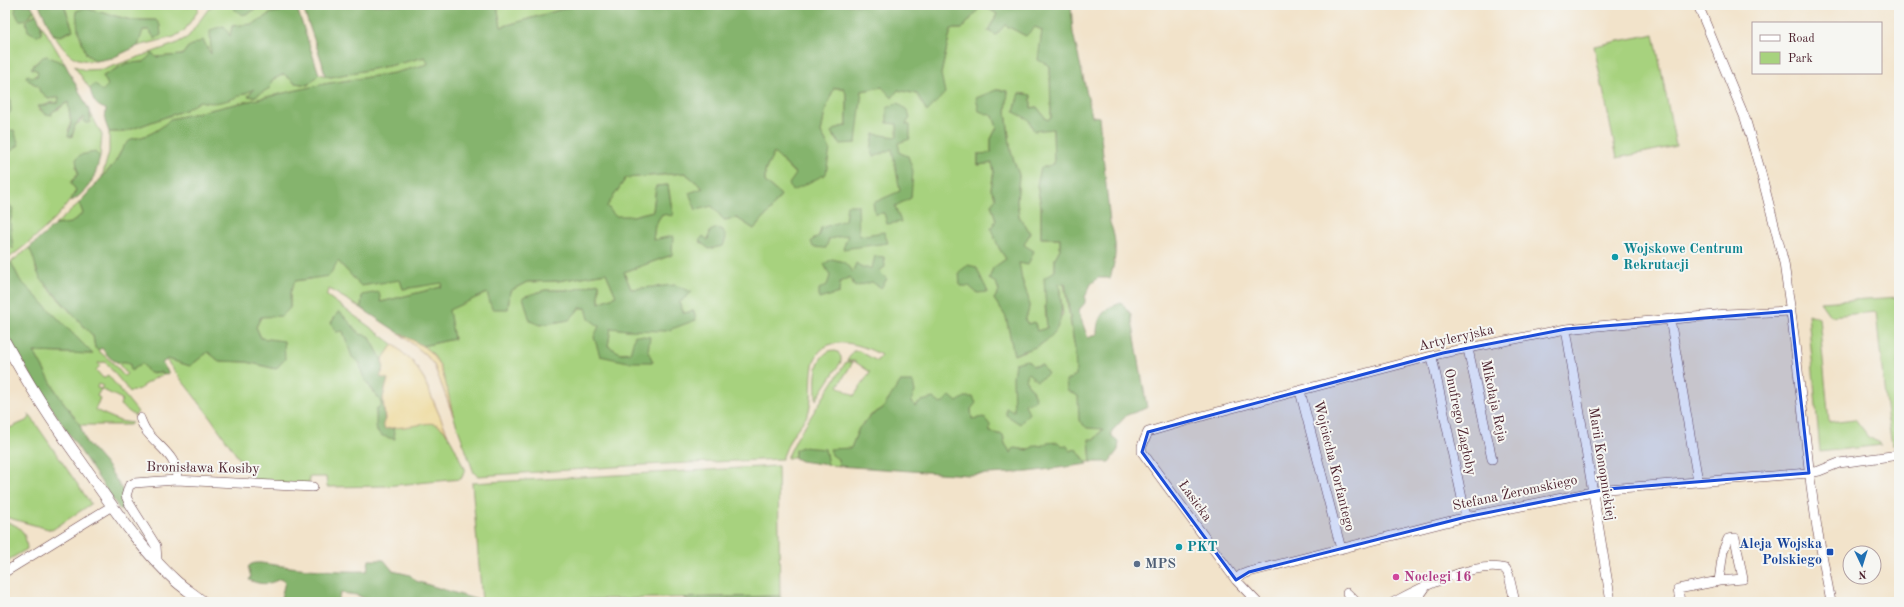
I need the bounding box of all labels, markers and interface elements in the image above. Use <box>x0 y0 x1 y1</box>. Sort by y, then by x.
legend <box>1752 22 1882 74</box>
text: Road <box>1788 33 1815 45</box>
text: Park <box>1788 53 1813 65</box>
place label: Wojskowe Centrum Rekrutacji <box>1623 242 1743 272</box>
marker: Wojskowe Centrum Rekrutacji <box>1610 252 1620 262</box>
street label: Artyleryjska <box>1417 323 1495 353</box>
street label: Mikołaja Reja <box>1478 359 1510 443</box>
street label: Onufrego Zagłoby <box>1442 367 1478 477</box>
street label: Wojciecha Korfantego <box>1311 399 1357 533</box>
street label: Marii Konopnickiej <box>1586 406 1618 522</box>
street label: Bronisława Kosiby <box>146 460 260 476</box>
street label: Stefana Żeromskiego <box>1451 470 1579 513</box>
street label: Łasicka <box>1176 478 1214 524</box>
place label: Aleja Wojska Polskiego <box>1739 537 1822 567</box>
place label: PKT <box>1187 540 1218 554</box>
marker: PKT <box>1174 542 1184 552</box>
north arrow <box>1842 545 1882 585</box>
marker: Aleja Wojska Polskiego <box>1825 547 1835 557</box>
place label: MPS <box>1145 557 1176 571</box>
marker: MPS <box>1132 559 1142 569</box>
text: N <box>1857 568 1867 579</box>
place label: Noclegi 16 <box>1404 570 1471 584</box>
marker: Noclegi 16 <box>1391 572 1401 582</box>

